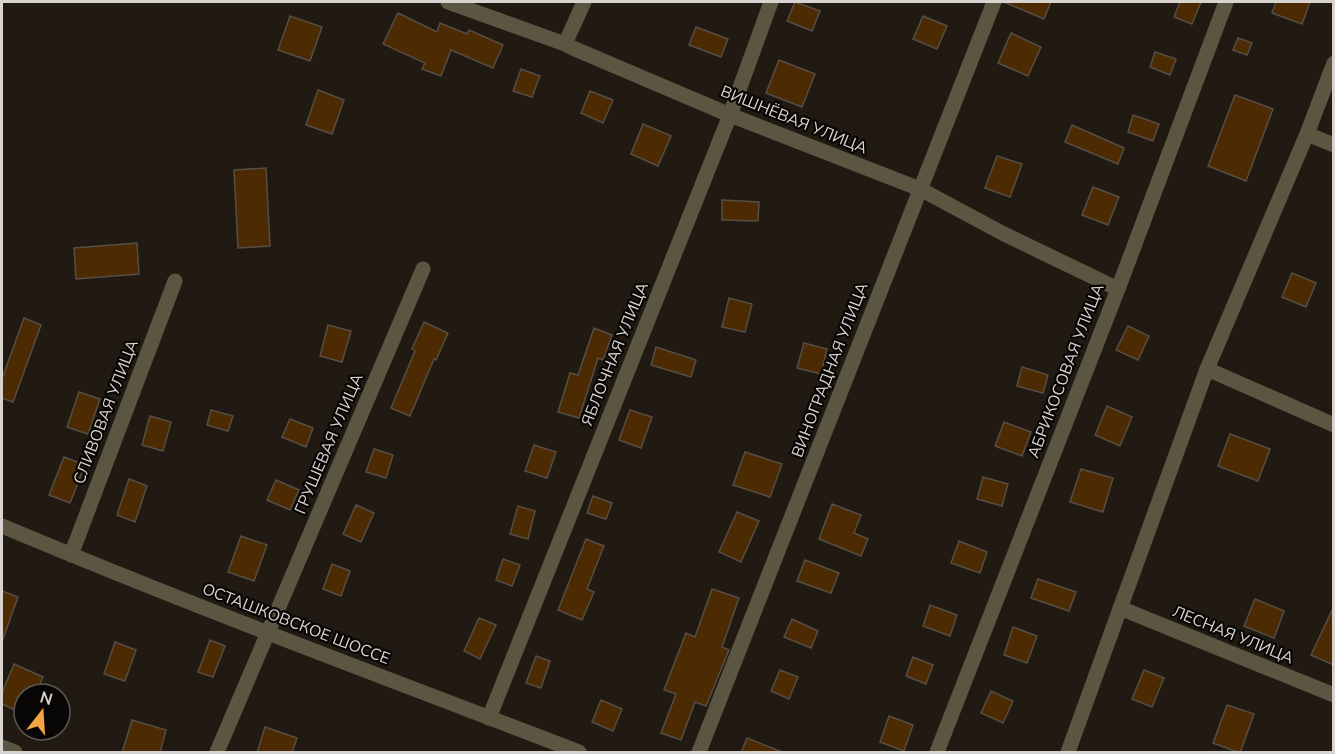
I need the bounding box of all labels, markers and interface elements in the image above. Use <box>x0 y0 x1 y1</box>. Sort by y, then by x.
street label: ВИШНЁВАЯ УЛИЦА <box>717 80 871 160</box>
street label: ЯБЛОЧНАЯ УЛИЦА <box>576 279 654 429</box>
street label: ВИНОГРАДНАЯ УЛИЦА <box>786 279 874 461</box>
street label: АБРИКОСОВАЯ УЛИЦА <box>1023 280 1110 461</box>
street label: СЛИВОВАЯ УЛИЦА <box>68 336 144 487</box>
street label: ГРУШЕВАЯ УЛИЦА <box>289 370 369 518</box>
street label: ОСТАШКОВСКОЕ ШОССЕ <box>199 578 393 670</box>
street label: ЛЕСНАЯ УЛИЦА <box>1169 601 1297 669</box>
north arrow <box>12 682 72 742</box>
text: N <box>37 686 55 711</box>

